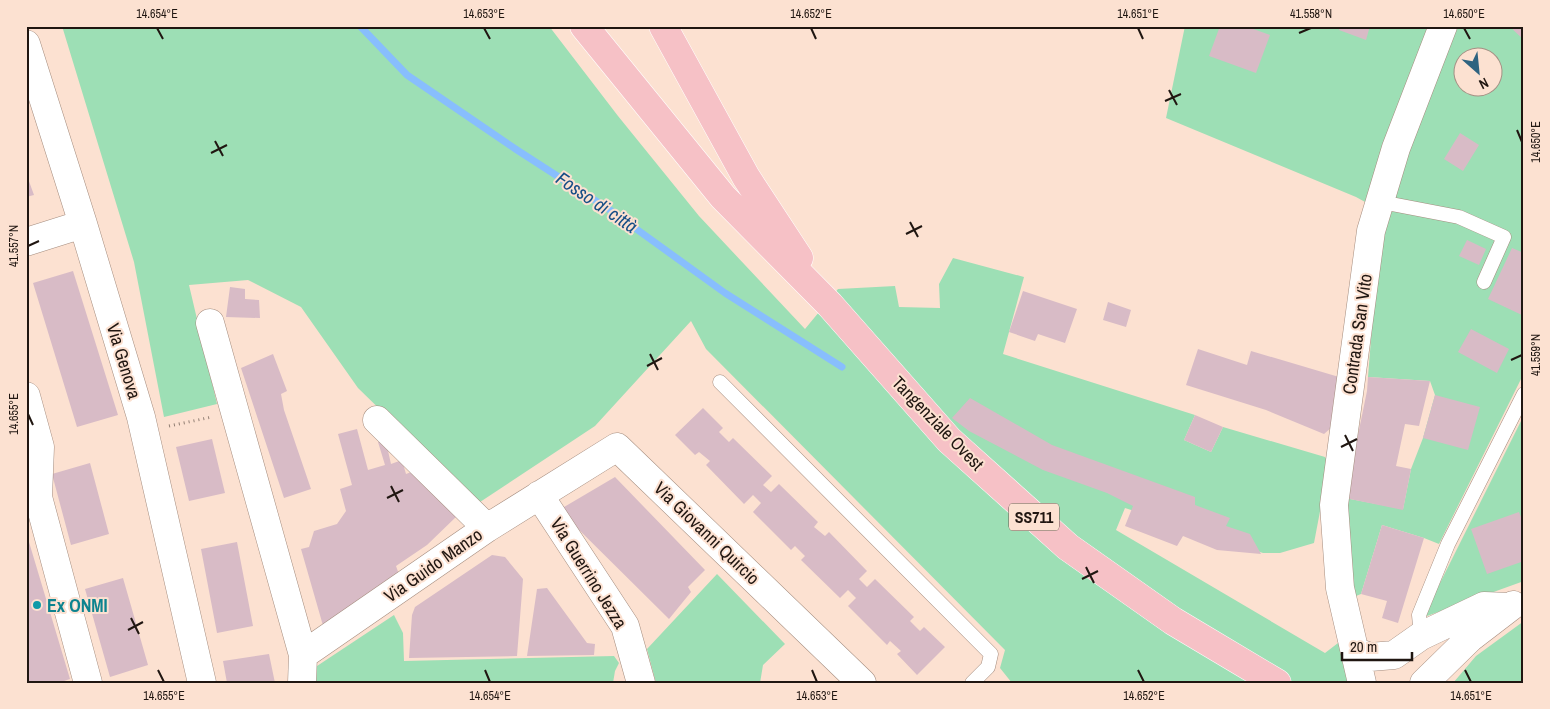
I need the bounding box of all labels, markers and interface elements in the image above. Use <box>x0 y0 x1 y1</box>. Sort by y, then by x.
text: 14.654°E <box>136 6 178 22</box>
text: 14.653°E <box>463 6 505 22</box>
text: 14.652°E <box>790 6 832 22</box>
text: 14.651°E <box>1117 6 1159 22</box>
text: 41.558°N <box>1290 6 1332 22</box>
text: 14.650°E <box>1443 6 1485 22</box>
north arrow <box>1452 48 1502 98</box>
text: N <box>1476 74 1492 93</box>
text: 14.650°E <box>1528 121 1544 163</box>
water label: Fosso di città <box>551 165 643 239</box>
text: 41.557°N <box>6 225 22 267</box>
street label: Contrada San Vito <box>1336 272 1378 396</box>
street label: Via Genova <box>101 320 147 402</box>
text: 41.559°N <box>1528 334 1544 376</box>
street label: Tangenziale Ovest <box>886 370 990 476</box>
text: 14.655°E <box>6 393 22 435</box>
street label: Via Giovanni Quircio <box>649 476 765 590</box>
road number: SS711 <box>1009 504 1059 530</box>
street label: Via Guerrino Jezza <box>545 513 633 633</box>
street label: Via Guido Manzo <box>379 522 487 608</box>
place label: Ex ONMI <box>47 593 108 618</box>
marker: Ex ONMI <box>31 599 43 611</box>
scale bar <box>1342 629 1412 661</box>
text: 20 m <box>1350 636 1377 657</box>
text: 14.655°E <box>143 688 185 704</box>
text: 14.654°E <box>469 688 511 704</box>
text: 14.653°E <box>796 688 838 704</box>
text: 14.652°E <box>1123 688 1165 704</box>
text: 14.651°E <box>1450 688 1492 704</box>

